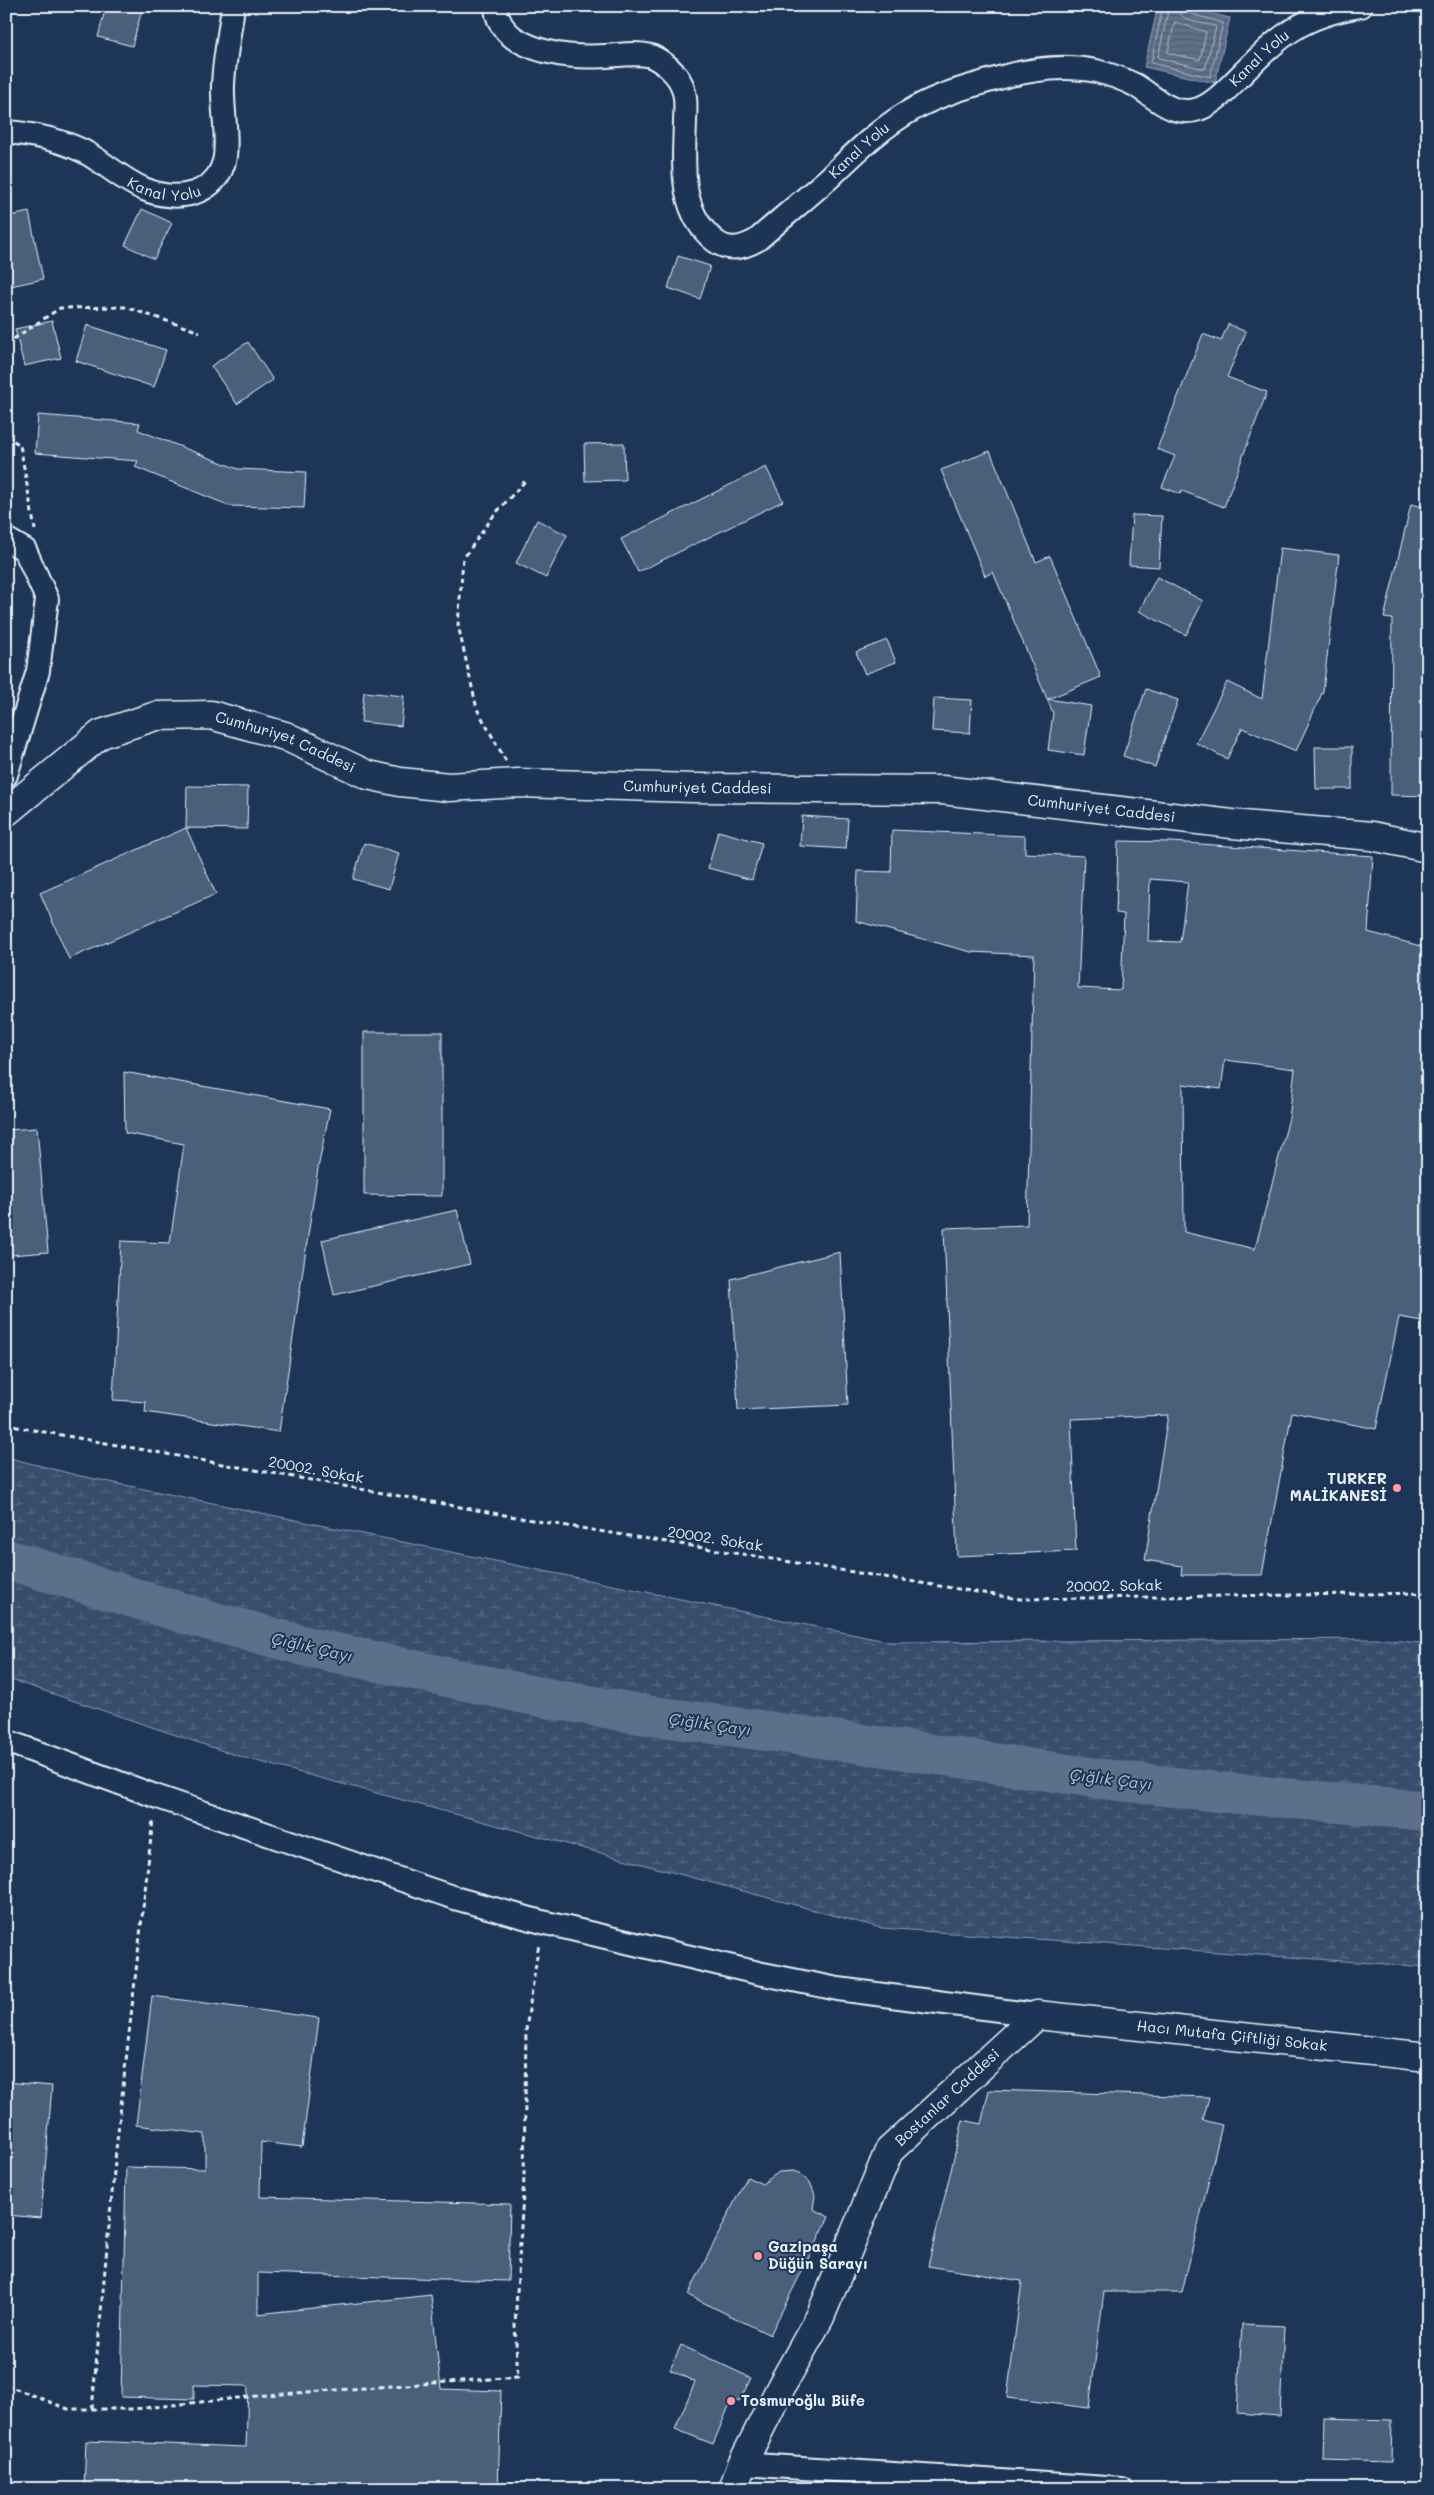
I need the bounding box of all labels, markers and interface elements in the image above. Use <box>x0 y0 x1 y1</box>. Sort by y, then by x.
street label: Kanal Yolu <box>1224 24 1293 90</box>
street label: Kanal Yolu <box>824 117 893 182</box>
street label: Kanal Yolu <box>124 172 204 205</box>
street label: Cumhuriyet Caddesi <box>213 706 359 777</box>
street label: Cumhuriyet Caddesi <box>623 775 772 798</box>
street label: Cumhuriyet Caddesi <box>1026 789 1176 826</box>
street label: 20002. Sokak <box>267 1451 365 1487</box>
place label: TURKER MALİKANESİ <box>1290 1468 1387 1505</box>
marker: TURKER MALİKANESİ <box>1391 1482 1403 1494</box>
street label: 20002. Sokak <box>666 1521 764 1555</box>
street label: 20002. Sokak <box>1066 1574 1162 1596</box>
water label: Çığlık Çayı <box>269 1627 355 1666</box>
water label: Çığlık Çayı <box>667 1707 753 1740</box>
water label: Çığlık Çayı <box>1069 1763 1154 1794</box>
street label: Hacı Mutafa Çiftliği Sokak <box>1136 2015 1328 2055</box>
street label: Bostanlar Caddesi <box>890 2043 1003 2150</box>
place label: Gazipaşa Düğün Sarayı <box>768 2236 868 2273</box>
marker: Gazipaşa Düğün Sarayı <box>752 2250 764 2262</box>
place label: Tosmuroğlu Büfe <box>741 2390 865 2410</box>
marker: Tosmuroğlu Büfe <box>725 2395 737 2407</box>

